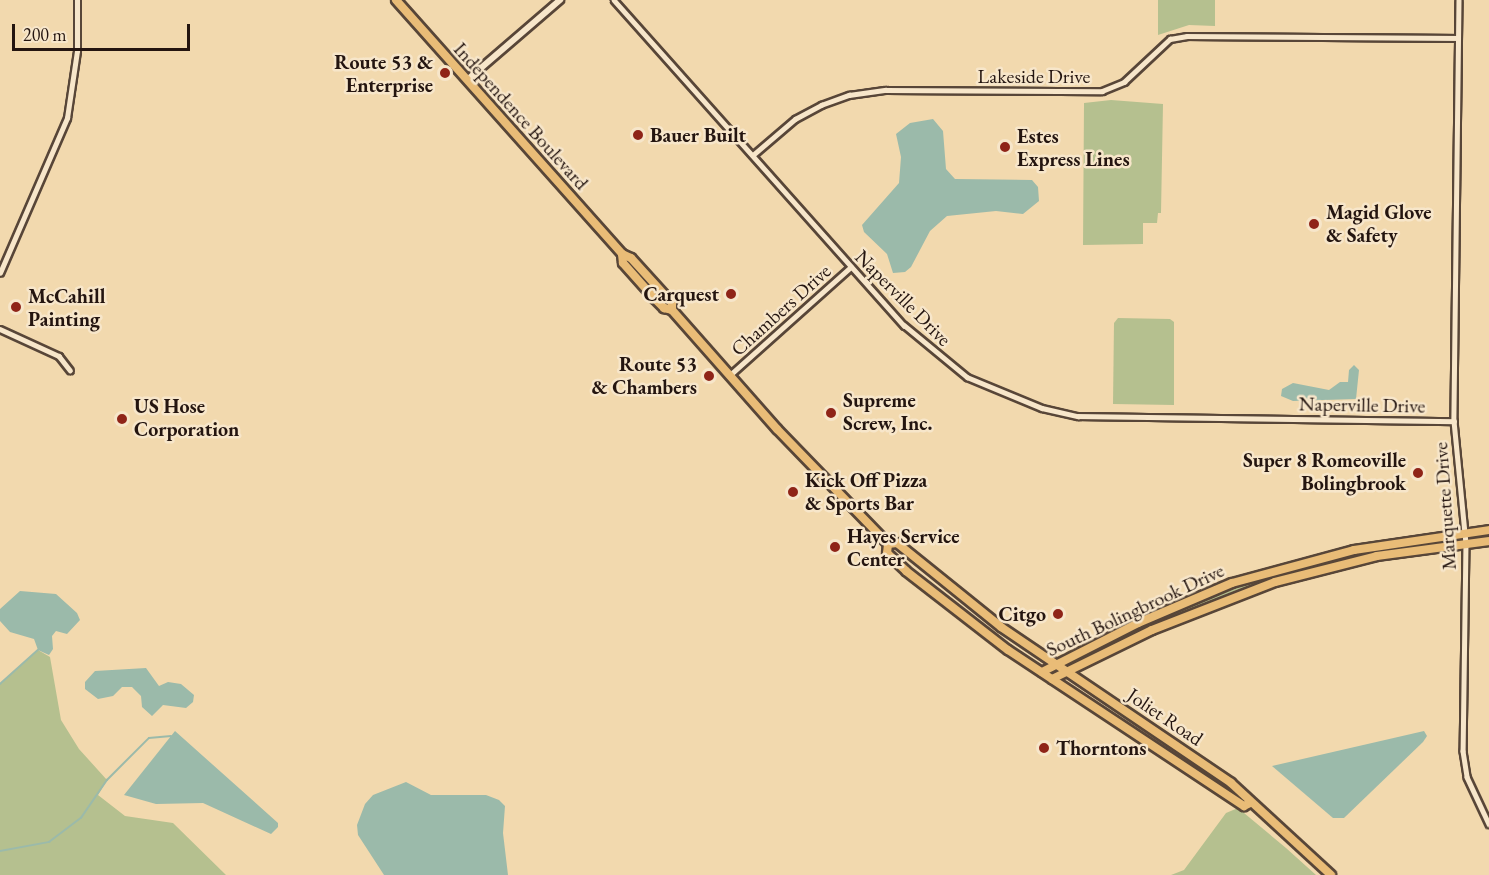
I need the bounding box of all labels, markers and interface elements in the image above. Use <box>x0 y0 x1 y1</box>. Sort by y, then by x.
scale bar <box>15 12 194 50</box>
text: 200 m <box>23 23 67 46</box>
street label: Independence Boulevard <box>448 37 594 195</box>
place label: Route 53 & Enterprise <box>334 50 433 97</box>
street label: Lakeside Drive <box>978 64 1090 88</box>
marker: Route 53 & Enterprise <box>438 66 452 80</box>
place label: Bauer Built <box>650 123 746 147</box>
place label: Estes Express Lines <box>1017 124 1130 171</box>
marker: Bauer Built <box>631 128 645 142</box>
marker: Estes Express Lines <box>998 140 1012 154</box>
place label: Magid Glove & Safety <box>1326 201 1432 248</box>
marker: Magid Glove & Safety <box>1307 217 1321 231</box>
street label: Naperville Drive <box>850 245 956 351</box>
street label: Chambers Drive <box>726 259 836 361</box>
place label: Carquest <box>643 282 719 306</box>
place label: McCahill Painting <box>28 284 105 331</box>
marker: Carquest <box>724 287 738 301</box>
marker: McCahill Painting <box>9 300 23 314</box>
place label: Route 53 & Chambers <box>592 352 697 399</box>
marker: Route 53 & Chambers <box>702 369 716 383</box>
place label: Supreme Screw, Inc. <box>843 389 932 436</box>
street label: Naperville Drive <box>1299 392 1425 418</box>
place label: US Hose Corporation <box>134 395 239 442</box>
marker: Supreme Screw, Inc. <box>824 406 838 420</box>
marker: US Hose Corporation <box>115 412 129 426</box>
street label: Marquette Drive <box>1429 441 1461 571</box>
place label: Super 8 Romeoville Bolingbrook <box>1243 449 1406 496</box>
marker: Super 8 Romeoville Bolingbrook <box>1411 466 1425 480</box>
place label: Kick Off Pizza & Sports Bar <box>805 468 927 515</box>
marker: Kick Off Pizza & Sports Bar <box>786 485 800 499</box>
place label: Hayes Service Center <box>847 524 960 571</box>
marker: Hayes Service Center <box>828 540 842 554</box>
street label: South Bolingbrook Drive <box>1042 558 1228 662</box>
place label: Citgo <box>999 602 1046 626</box>
marker: Citgo <box>1051 607 1065 621</box>
street label: Joliet Road <box>1123 683 1207 751</box>
place label: Thorntons <box>1056 736 1146 760</box>
marker: Thorntons <box>1037 741 1051 755</box>

